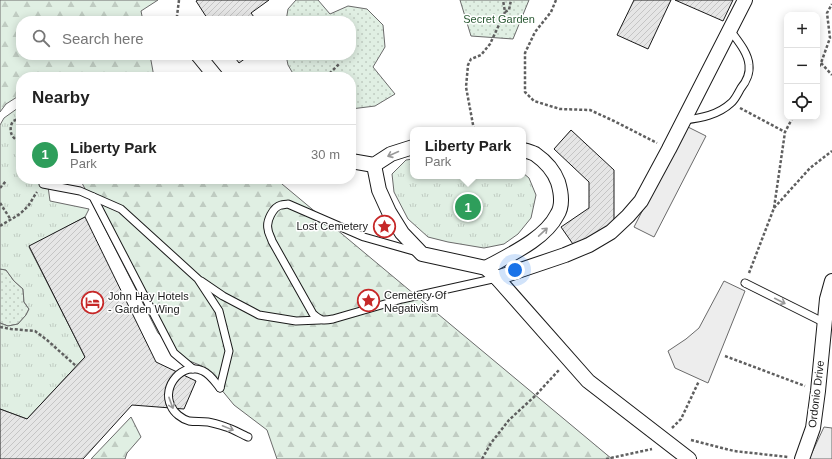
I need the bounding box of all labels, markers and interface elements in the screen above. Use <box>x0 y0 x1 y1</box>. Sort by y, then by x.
map controls <box>784 12 820 120</box>
button: + <box>784 12 820 48</box>
park label: Secret Garden <box>463 13 535 25</box>
search box <box>16 16 356 60</box>
icon: search <box>30 27 52 49</box>
text: Search here <box>62 30 144 47</box>
button: − <box>784 48 820 84</box>
button: locate <box>784 84 820 120</box>
text: Nearby <box>32 88 90 107</box>
popup <box>410 127 526 179</box>
text: Liberty Park <box>425 137 511 154</box>
text: Liberty Park <box>70 139 157 156</box>
text: 1 <box>41 147 49 162</box>
text: 30 m <box>311 147 340 162</box>
one-way arrow <box>387 151 399 158</box>
text: Park <box>425 154 451 169</box>
text: Park <box>70 156 97 171</box>
pin: 1 <box>455 192 481 222</box>
place icon: Lost Cemetery <box>371 213 397 239</box>
place label: Lost Cemetery <box>296 220 368 232</box>
one-way arrow <box>538 227 548 237</box>
your location <box>505 260 525 280</box>
place icon: Cemetery Of Negativism <box>356 288 382 314</box>
hotel icon: John Hay Hotels - Garden Wing <box>79 289 105 315</box>
place label: Cemetery Of Negativism <box>384 289 447 314</box>
place label: John Hay Hotels - Garden Wing <box>108 290 189 315</box>
one-way arrow <box>774 298 786 305</box>
street label: Ordonio Drive <box>806 360 826 428</box>
one-way arrow <box>167 397 175 409</box>
one-way arrow <box>222 425 234 433</box>

